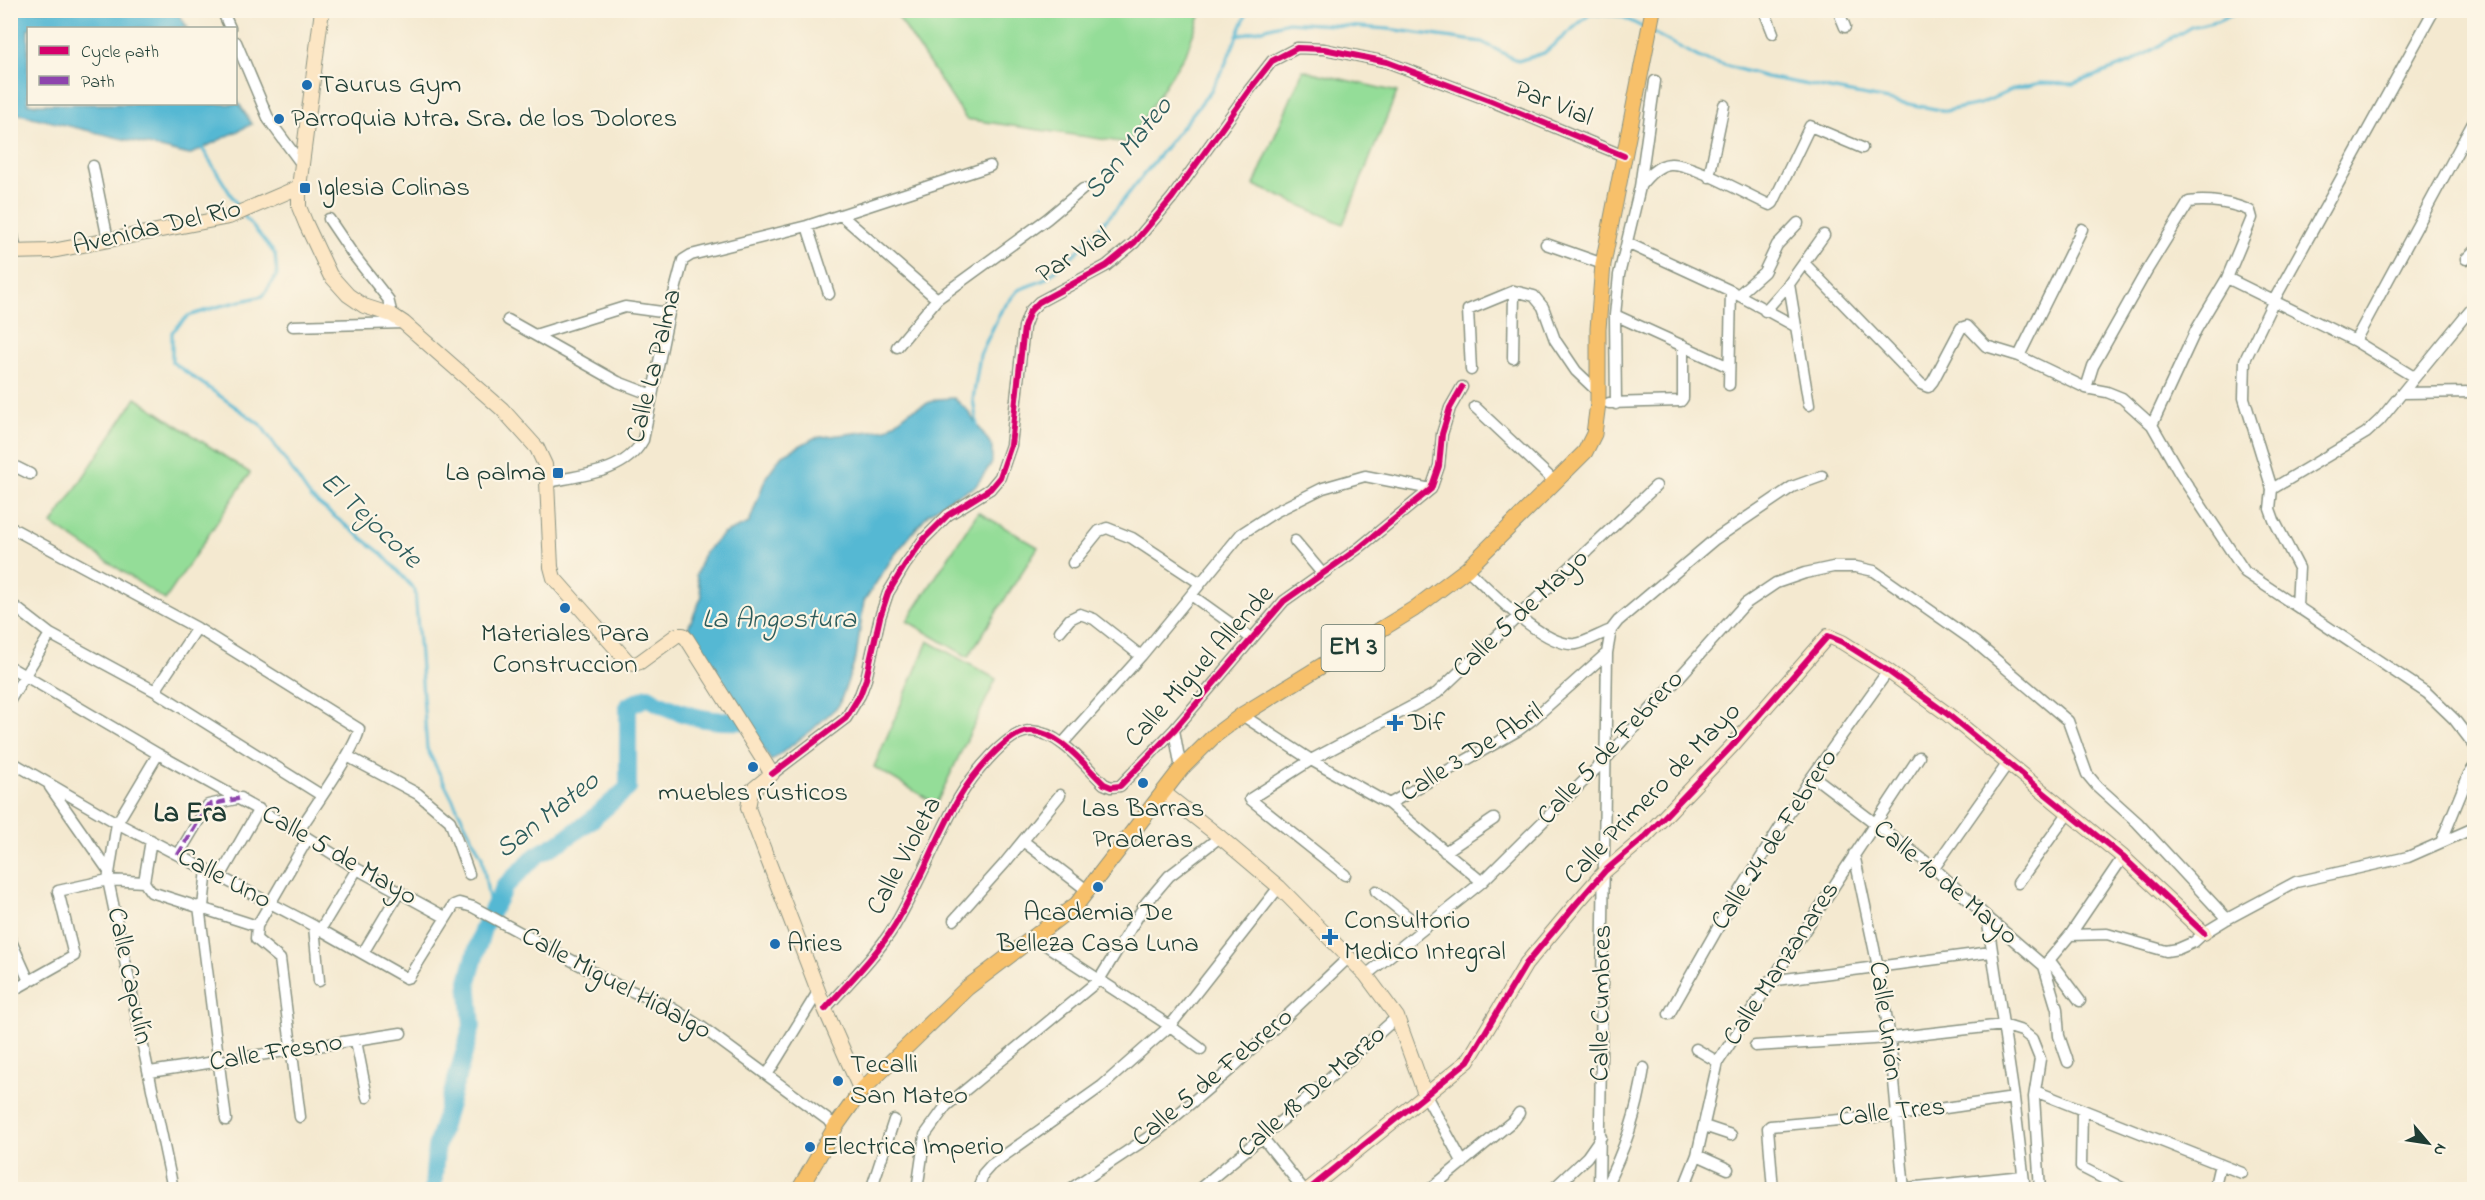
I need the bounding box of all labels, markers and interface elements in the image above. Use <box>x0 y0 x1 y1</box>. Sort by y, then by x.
legend <box>27 27 237 105</box>
text: Cycle path <box>81 40 159 66</box>
place label: Taurus Gym <box>319 66 462 105</box>
text: Path <box>81 70 115 96</box>
street label: Par Vial <box>1508 71 1598 137</box>
marker: Taurus Gym <box>300 78 314 92</box>
water label: San Mateo <box>1075 87 1184 210</box>
place label: Parroquia Ntra. Sra. de los Dolores <box>291 100 677 139</box>
marker: Parroquia Ntra. Sra. de los Dolores <box>272 112 286 126</box>
place label: Iglesia Colinas <box>317 169 470 208</box>
marker: Iglesia Colinas <box>298 181 312 195</box>
street label: Avenida Del Río <box>69 190 245 266</box>
street label: Par Vial <box>1029 218 1119 294</box>
street label: Calle La Palma <box>617 285 693 447</box>
place label: La palma <box>445 454 546 493</box>
water label: El Tejocote <box>310 463 431 580</box>
marker: La palma <box>551 466 565 480</box>
street label: Calle 5 de Mayo <box>1444 540 1598 688</box>
street label: Calle Miguel Allende <box>1116 576 1285 757</box>
water label: La Angostura <box>702 600 857 641</box>
marker: Materiales Para Construccion <box>558 601 572 615</box>
place label: Materiales Para Construccion <box>481 615 649 685</box>
road number: EM 3 <box>1322 625 1384 671</box>
street label: Calle 5 de Febrero <box>1528 661 1694 835</box>
street label: Calle 3 De Abril <box>1393 693 1551 813</box>
street label: Calle Primero de Mayo <box>1555 694 1751 894</box>
place label: Dif <box>1407 704 1446 743</box>
marker: Dif <box>1386 714 1404 732</box>
street label: Calle 24 de Febrero <box>1702 742 1848 938</box>
marker: muebles rústicos <box>746 760 760 774</box>
water label: San Mateo <box>487 761 610 870</box>
place label: muebles rústicos <box>658 774 848 813</box>
marker: Las Barras Praderas <box>1136 776 1150 790</box>
street label: Calle Violeta <box>857 790 953 922</box>
place label: Las Barras Praderas <box>1082 790 1204 860</box>
district label: La Era <box>153 794 227 835</box>
street label: Calle 5 de Mayo <box>254 796 424 916</box>
street label: Calle 10 de Mayo <box>1864 810 2026 956</box>
street label: Calle Uno <box>170 838 278 920</box>
street label: Calle Manzanares <box>1714 874 1850 1054</box>
marker: Academia De Belleza Casa Luna <box>1091 880 1105 894</box>
place label: Academia De Belleza Casa Luna <box>996 894 1199 964</box>
place label: Consultorio Medico Integral <box>1344 902 1506 972</box>
street label: Calle Capulín <box>95 904 163 1048</box>
street label: Calle Miguel Hidalgo <box>514 917 718 1051</box>
street label: Calle Cumbres <box>1581 924 1623 1082</box>
place label: Aries <box>787 925 843 964</box>
marker: Consultorio Medico Integral <box>1321 928 1339 946</box>
marker: Aries <box>768 937 782 951</box>
street label: Calle Unión <box>1857 959 1913 1083</box>
street label: Calle 5 de Febrero <box>1124 999 1302 1157</box>
street label: Calle 18 De Marzo <box>1229 1016 1395 1168</box>
street label: Calle Fresno <box>207 1023 345 1083</box>
place label: Tecalli San Mateo <box>850 1046 968 1116</box>
marker: Tecalli San Mateo <box>831 1074 845 1088</box>
street label: Calle Tres <box>1837 1088 1947 1138</box>
north arrow <box>2398 1113 2458 1173</box>
place label: Electrica Imperio <box>822 1128 1004 1167</box>
text: N <box>2426 1139 2452 1160</box>
marker: Electrica Imperio <box>803 1140 817 1154</box>

